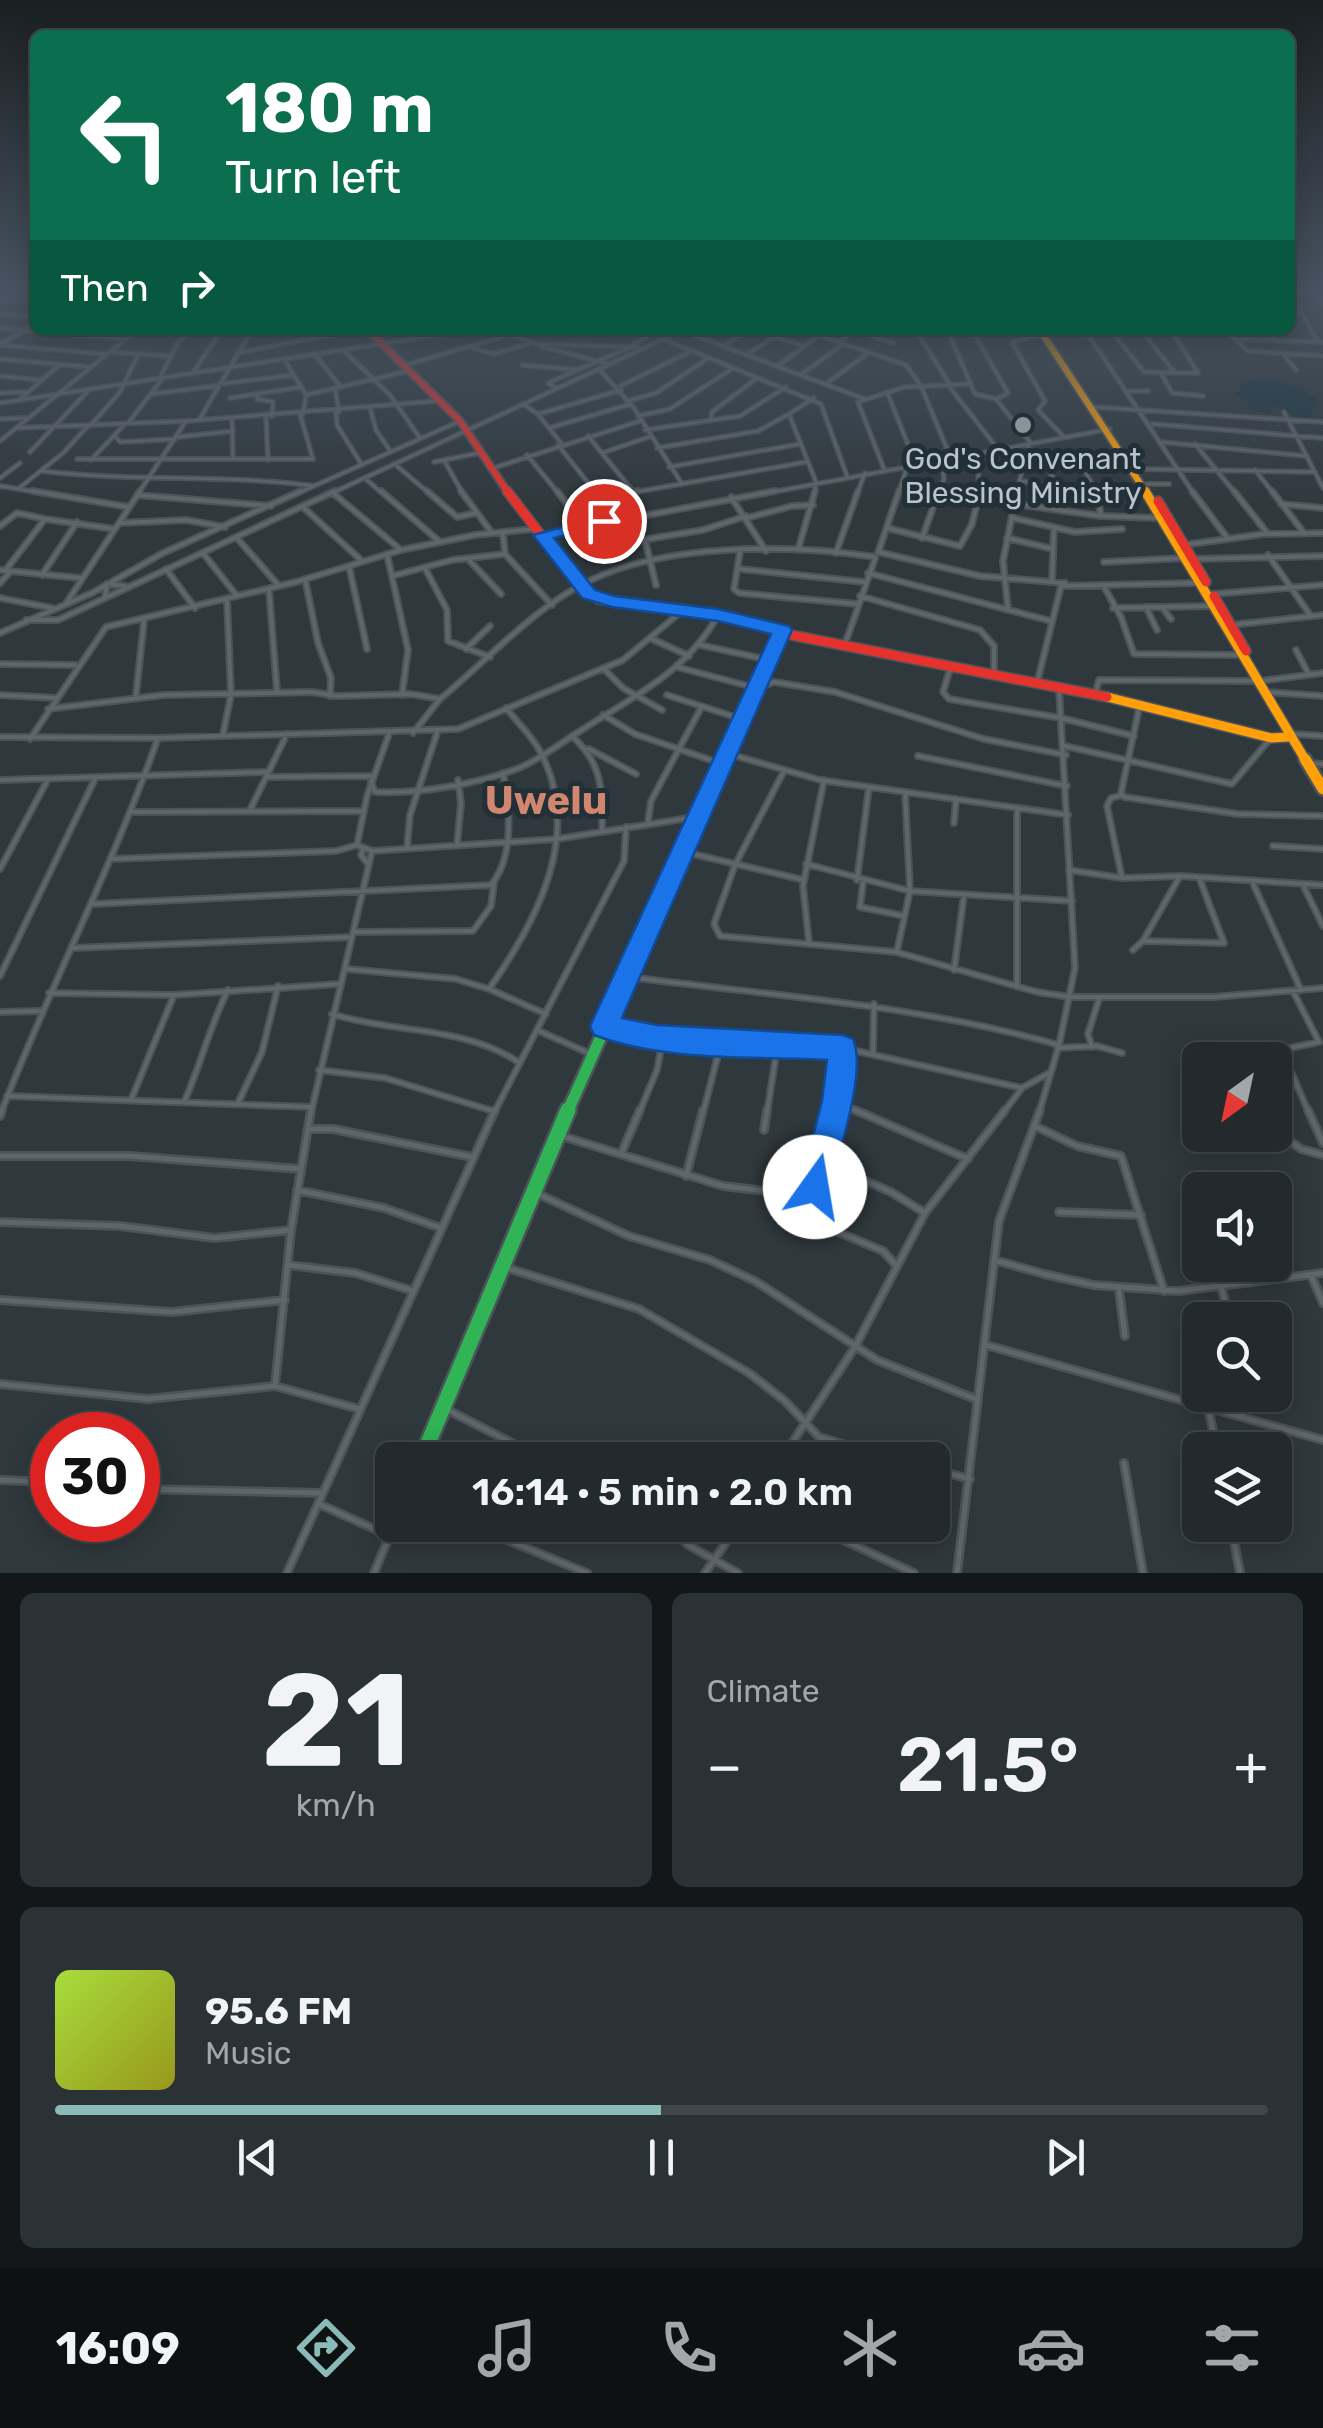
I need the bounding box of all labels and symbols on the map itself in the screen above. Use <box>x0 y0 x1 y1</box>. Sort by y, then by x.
marker: God's Convenant Blessing Ministry <box>1012 414 1034 436</box>
place label: God's Convenant Blessing Ministry <box>905 441 1141 511</box>
pin <box>562 479 647 564</box>
district label: Uwelu <box>485 777 607 824</box>
north arrow <box>1182 1042 1292 1152</box>
position arrow <box>763 1135 867 1239</box>
speed limit sign: 30 <box>30 1412 160 1542</box>

